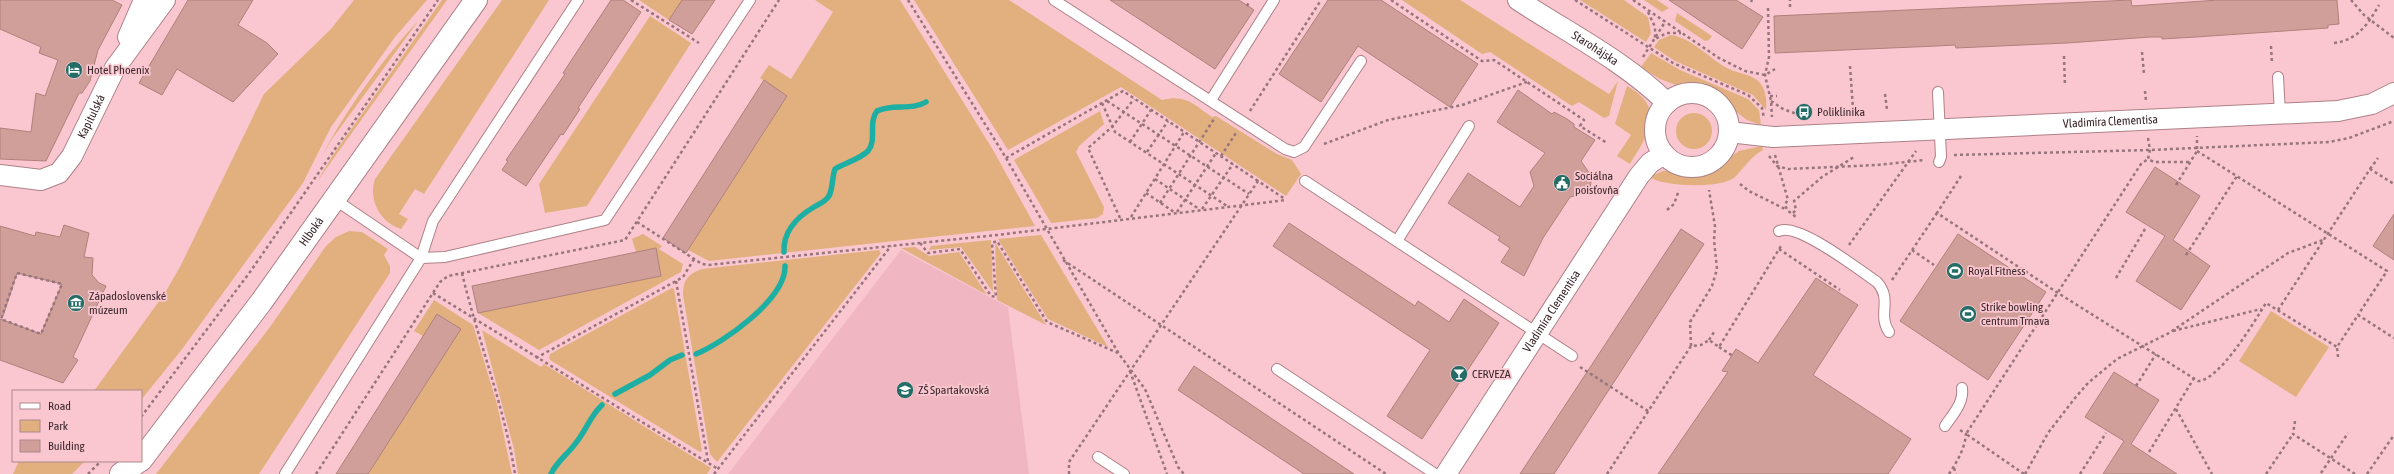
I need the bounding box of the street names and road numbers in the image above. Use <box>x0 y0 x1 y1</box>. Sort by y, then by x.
street label: Starohájska <box>1569 28 1621 68</box>
street label: Kapitulská <box>75 92 108 141</box>
street label: Vladimíra Clementisa <box>2063 112 2158 131</box>
street label: Hlboká <box>296 214 326 249</box>
street label: Vladimíra Clementisa <box>1520 267 1583 355</box>

